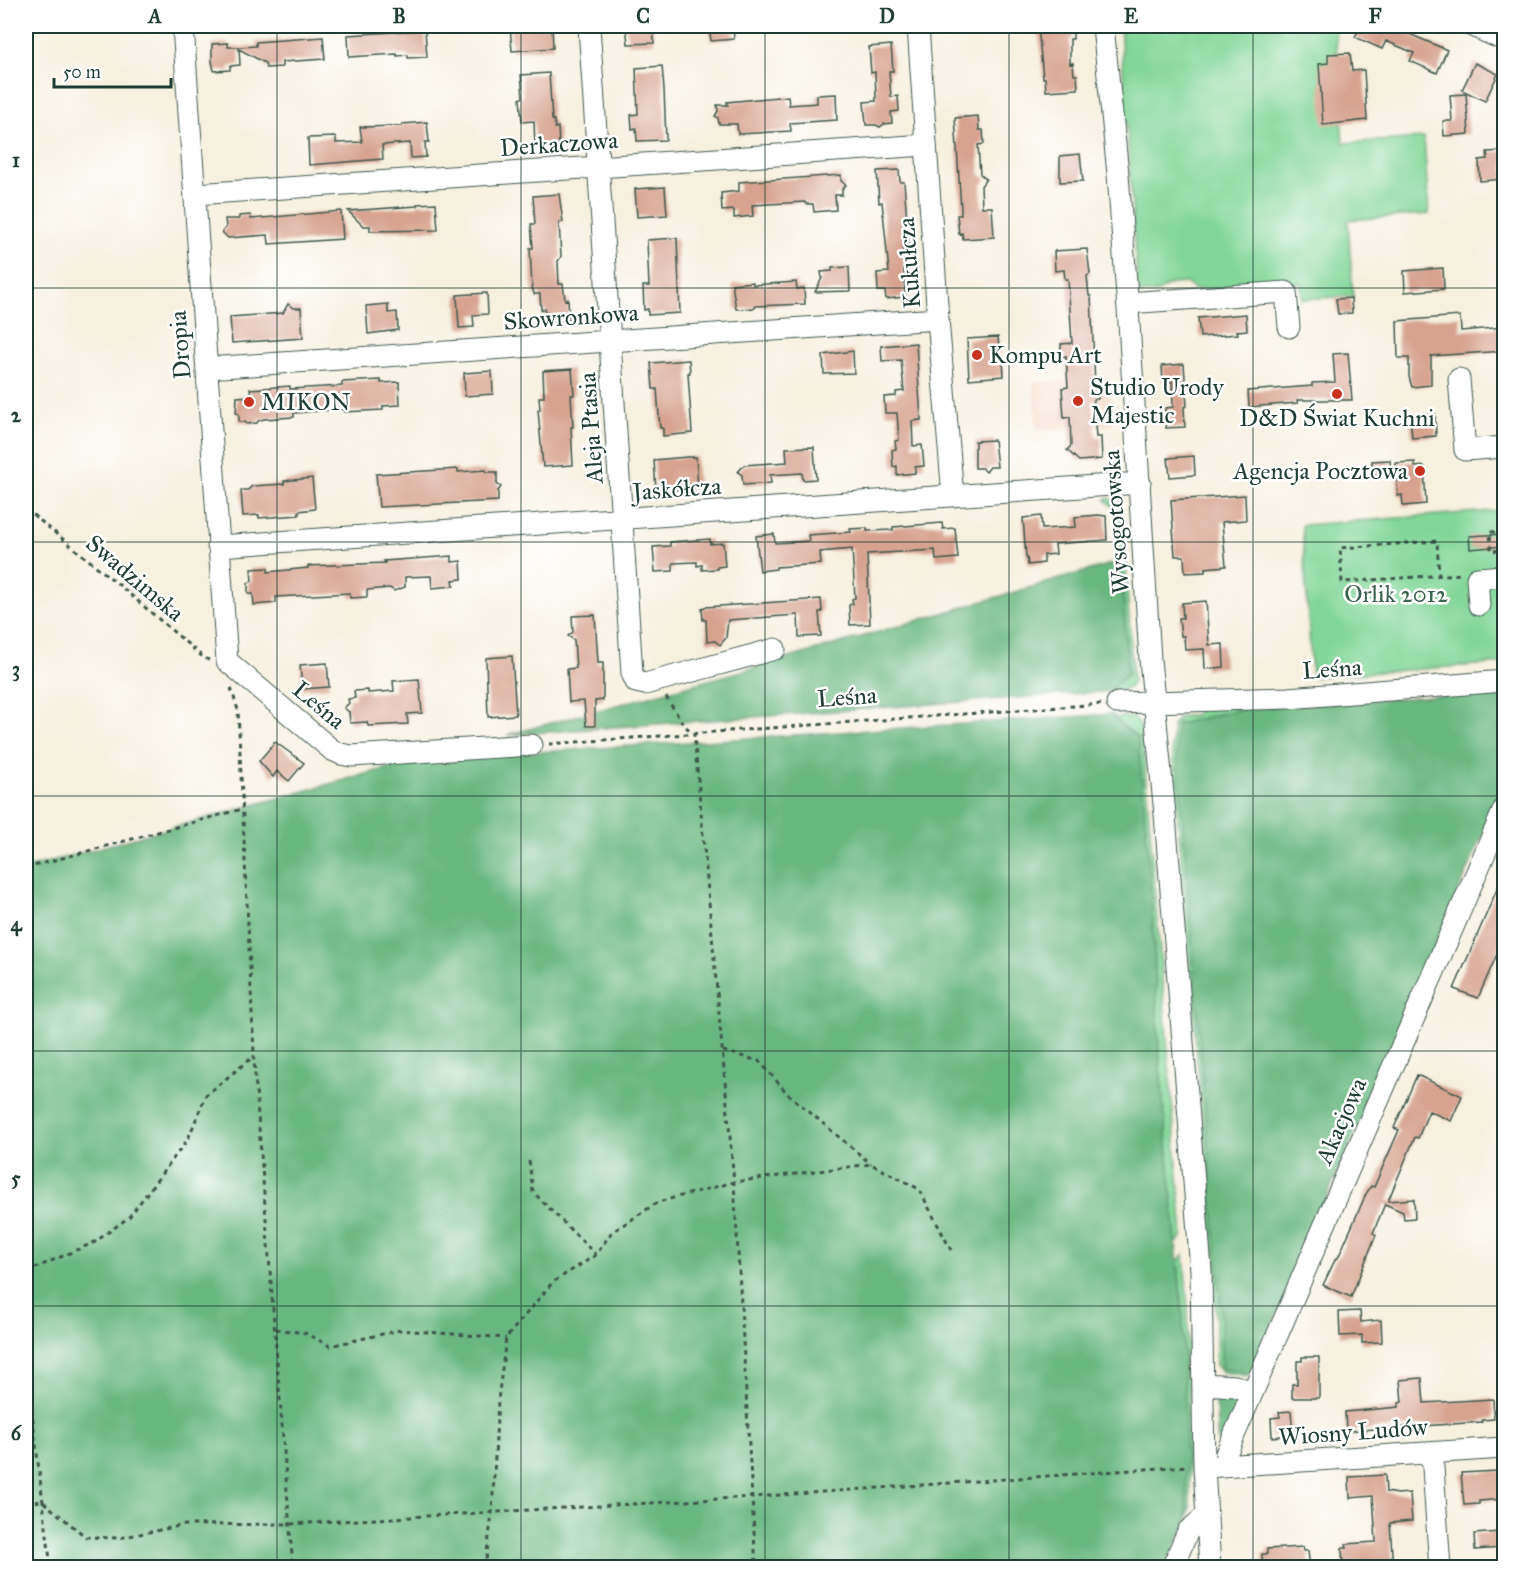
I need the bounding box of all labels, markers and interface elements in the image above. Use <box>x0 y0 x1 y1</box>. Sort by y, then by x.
text: A <box>146 4 162 28</box>
text: B <box>392 4 406 28</box>
text: C <box>636 4 650 28</box>
text: D <box>879 4 895 28</box>
text: E <box>1124 4 1139 28</box>
text: F <box>1368 4 1382 28</box>
scale bar <box>54 51 171 89</box>
text: 50 m <box>63 61 101 83</box>
street label: Derkaczowa <box>499 125 620 163</box>
text: 1 <box>12 148 20 172</box>
street label: Kukułcza <box>891 216 927 309</box>
street label: Skowronkowa <box>502 297 641 337</box>
street label: Dropia <box>163 309 197 380</box>
place label: Kompu Art <box>989 340 1102 370</box>
marker: Kompu Art <box>970 348 984 362</box>
street label: Aleja Ptasia <box>572 370 610 486</box>
place label: Studio Urody Majestic <box>1090 372 1224 430</box>
place label: MIKON <box>261 387 351 417</box>
marker: D&D Świat Kuchni <box>1330 387 1344 401</box>
marker: Studio Urody Majestic <box>1071 394 1085 408</box>
marker: MIKON <box>242 395 256 409</box>
text: 2 <box>11 403 22 427</box>
place label: D&D Świat Kuchni <box>1239 403 1435 433</box>
street label: Wysogotowska <box>1096 448 1136 595</box>
place label: Agencja Pocztowa <box>1232 456 1409 486</box>
marker: Agencja Pocztowa <box>1413 464 1427 478</box>
street label: Jaskółcza <box>629 471 723 507</box>
street label: Swadzimska <box>80 528 191 628</box>
park label: Orlik 2012 <box>1344 579 1448 609</box>
street label: Leśna <box>1301 652 1364 686</box>
text: 3 <box>12 657 20 682</box>
street label: Leśna <box>287 674 352 736</box>
street label: Leśna <box>816 680 879 714</box>
text: 4 <box>10 912 22 937</box>
street label: Akacjowa <box>1308 1072 1374 1170</box>
text: 5 <box>11 1166 21 1190</box>
street label: Wiosny Ludów <box>1277 1412 1430 1452</box>
text: 6 <box>11 1421 23 1445</box>

